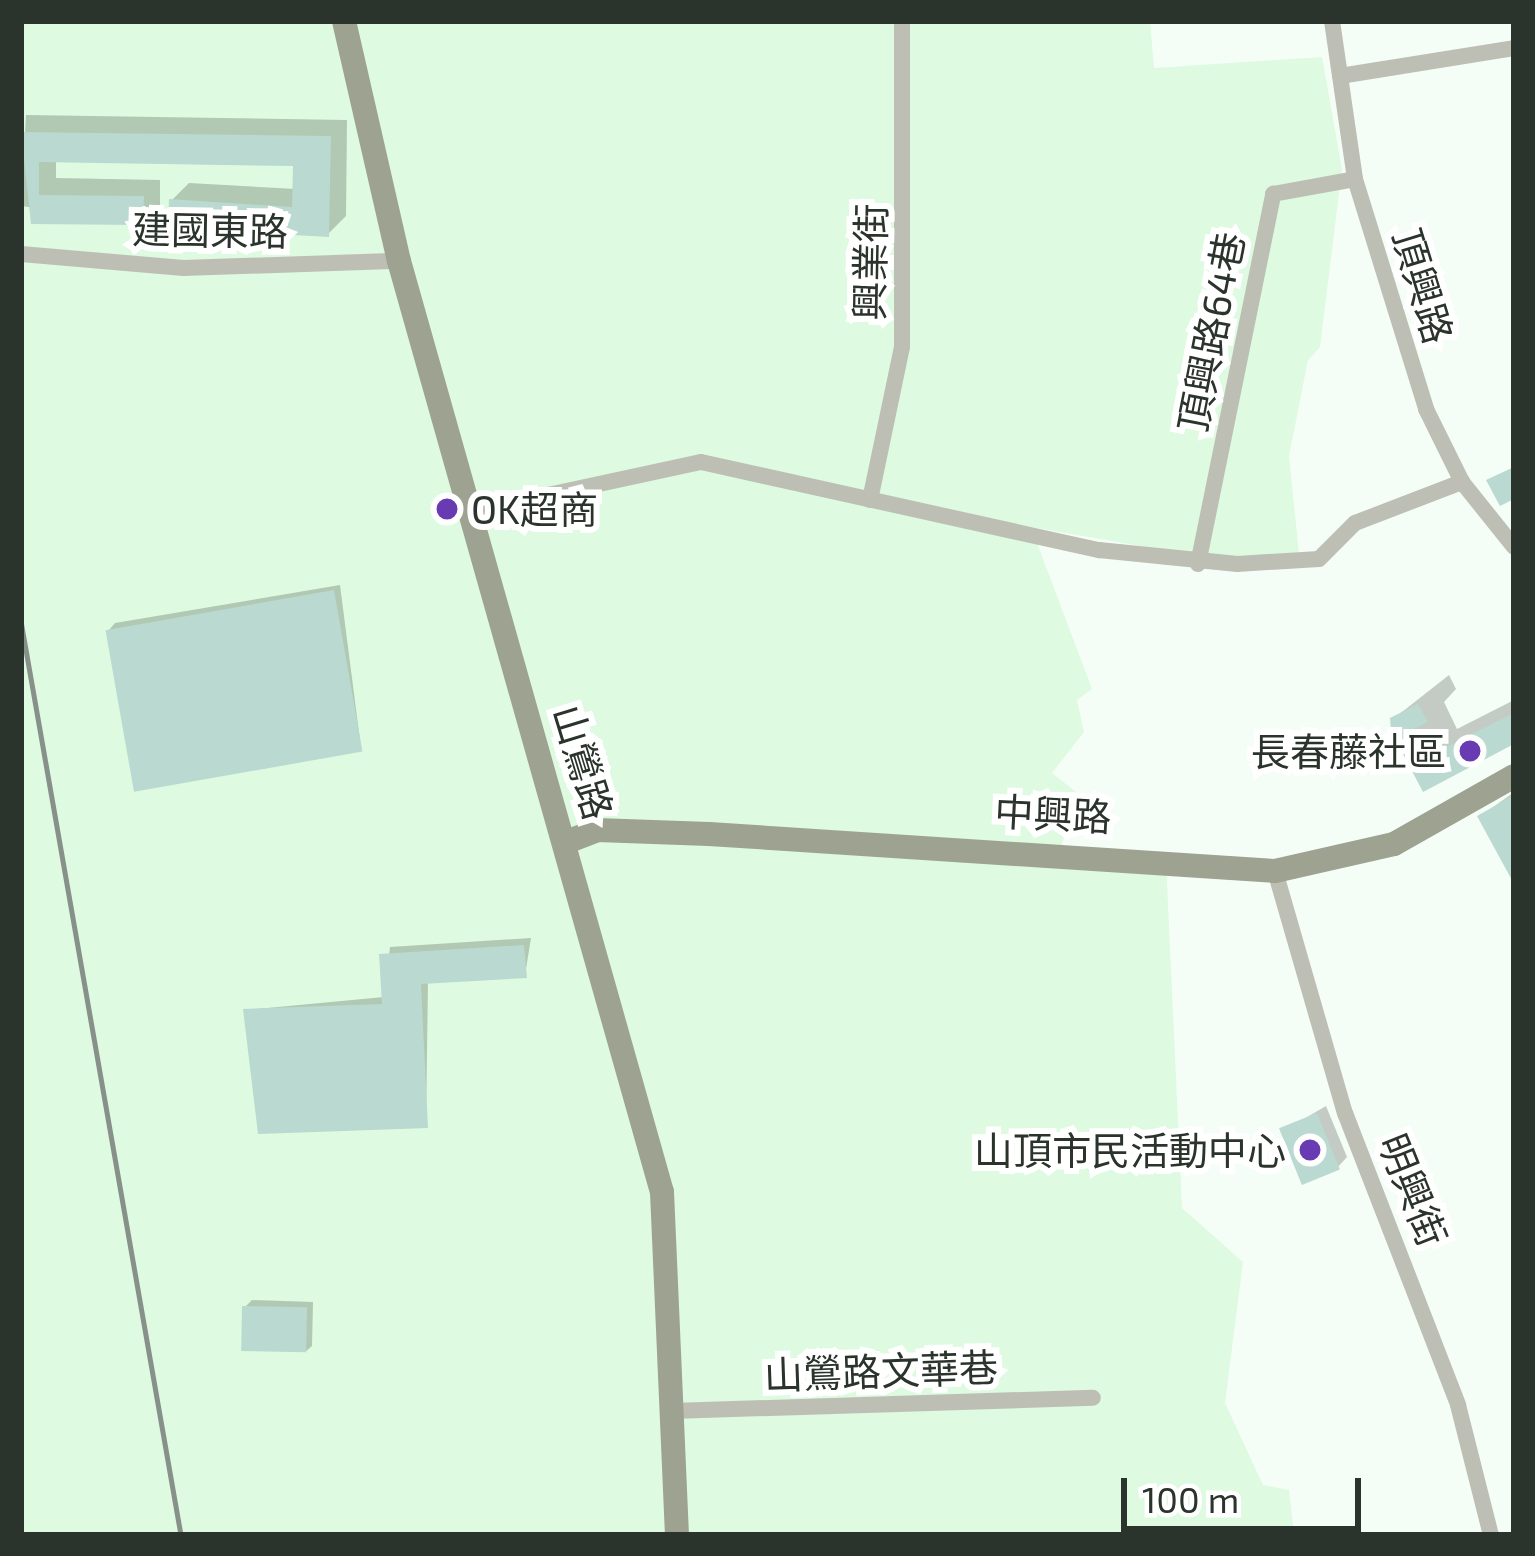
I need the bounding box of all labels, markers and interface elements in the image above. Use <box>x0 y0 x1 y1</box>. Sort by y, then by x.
street label: 興業街 <box>846 203 894 321</box>
street label: 建國東路 <box>132 205 288 255</box>
street label: 頂興路 <box>1384 223 1462 349</box>
street label: 頂興路64巷 <box>1169 228 1253 436</box>
place label: OK超商 <box>471 486 598 532</box>
marker: OK超商 <box>434 496 460 522</box>
street label: 山鶯路 <box>544 699 622 825</box>
place label: 長春藤社區 <box>1251 728 1446 774</box>
marker: 長春藤社區 <box>1457 738 1483 764</box>
street label: 中興路 <box>993 788 1113 840</box>
place label: 山頂市民活動中心 <box>974 1127 1286 1173</box>
street label: 明興街 <box>1369 1127 1457 1253</box>
marker: 山頂市民活動中心 <box>1297 1137 1323 1163</box>
street label: 山鶯路文華巷 <box>763 1344 999 1398</box>
scale bar <box>1127 1454 1367 1528</box>
text: 100 m <box>1142 1477 1239 1520</box>

